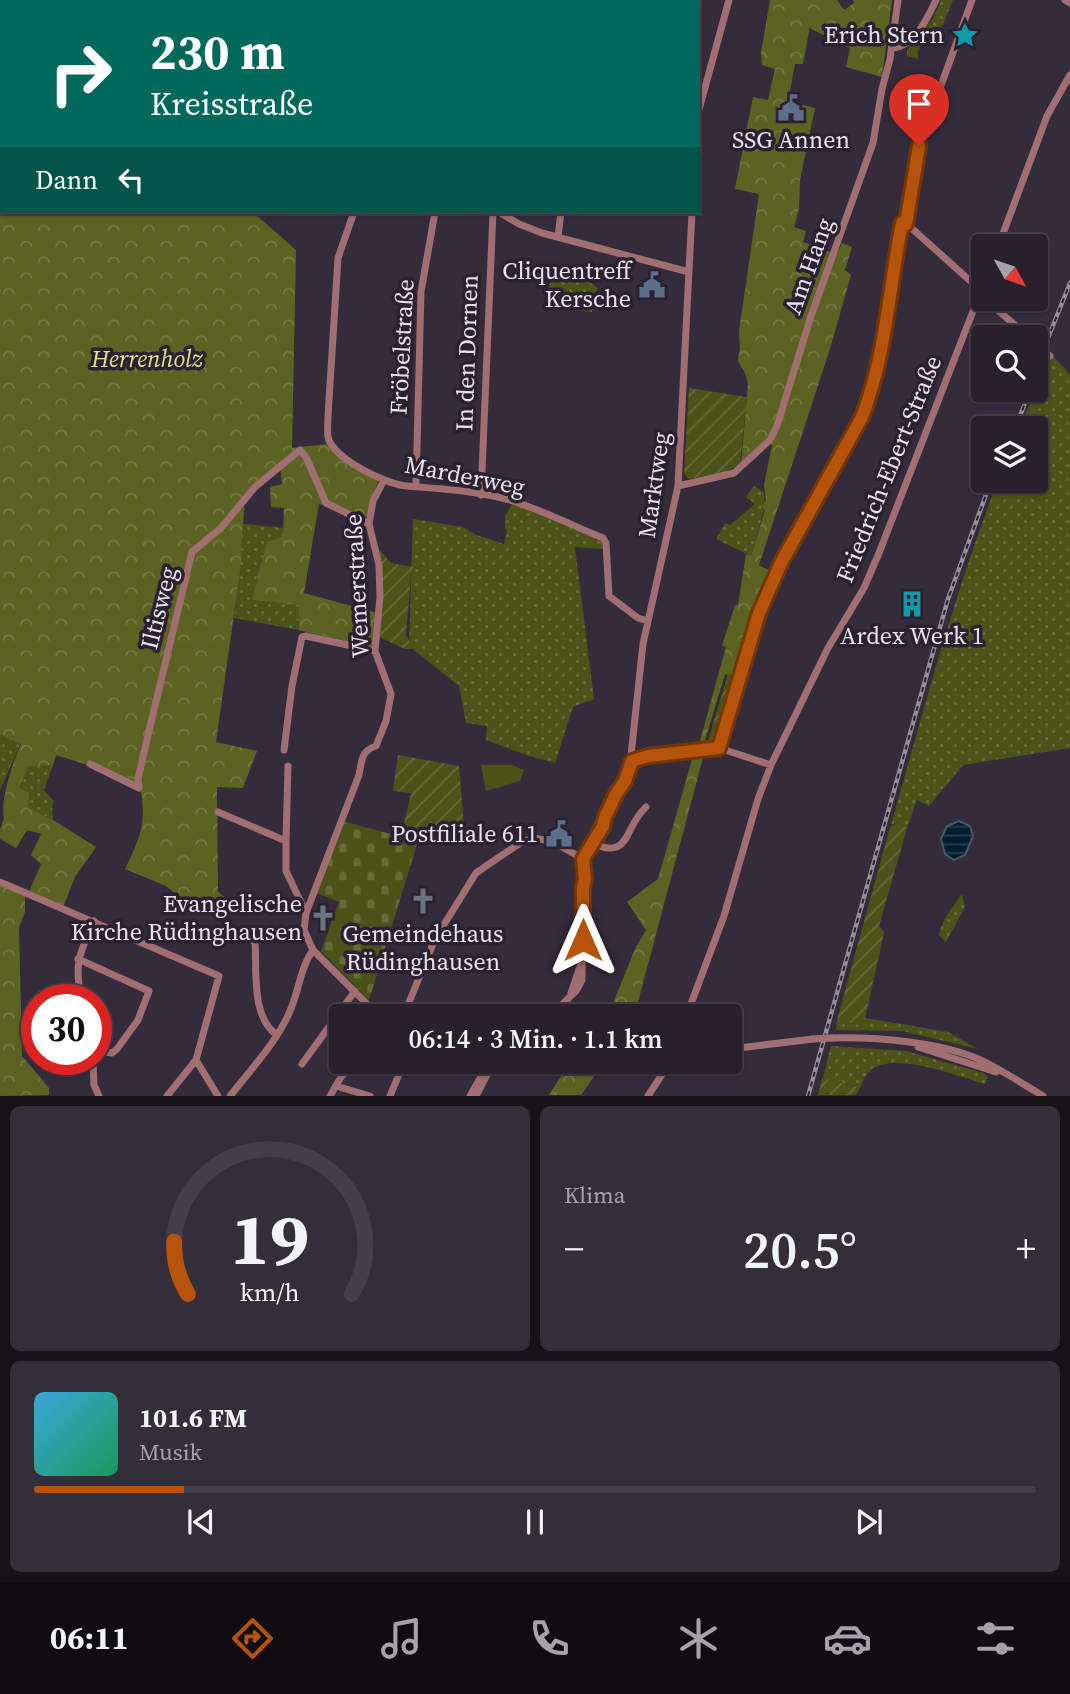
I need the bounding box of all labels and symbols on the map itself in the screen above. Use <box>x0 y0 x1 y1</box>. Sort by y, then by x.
place label: Erich Stern <box>824 18 944 51</box>
place icon: Erich Stern <box>950 20 980 50</box>
pin <box>889 74 949 146</box>
public building icon: SSG Annen <box>776 93 806 123</box>
place label: SSG Annen <box>732 123 850 156</box>
street label: Am Hang <box>776 213 841 319</box>
north arrow <box>971 234 1048 312</box>
place label: Cliquentreff Kersche <box>502 254 633 315</box>
public building icon: Cliquentreff Kersche <box>637 270 667 300</box>
street label: In den Dornen <box>447 274 486 432</box>
street label: Fröbelstraße <box>381 278 422 416</box>
park label: Herrenholz <box>90 342 204 375</box>
street label: Friedrich-Ebert-Straße <box>828 350 949 587</box>
street label: Marktweg <box>630 430 677 540</box>
street label: Marderweg <box>402 448 528 503</box>
street label: Wemerstraße <box>336 513 377 659</box>
street label: Iltisweg <box>132 563 185 653</box>
building icon: Ardex Werk 1 <box>897 589 927 619</box>
place label: Ardex Werk 1 <box>840 619 984 652</box>
place label: Postfiliale 611 <box>391 817 538 850</box>
public building icon: Postfiliale 611 <box>544 819 574 849</box>
church icon: Gemeindehaus Rüdinghausen <box>408 886 438 916</box>
place label: Evangelische Kirche Rüdinghausen <box>71 887 302 948</box>
church icon: Evangelische Kirche Rüdinghausen <box>308 903 338 933</box>
position arrow <box>546 903 620 977</box>
place label: Gemeindehaus Rüdinghausen <box>343 917 503 978</box>
speed limit sign: 30 <box>21 984 112 1075</box>

